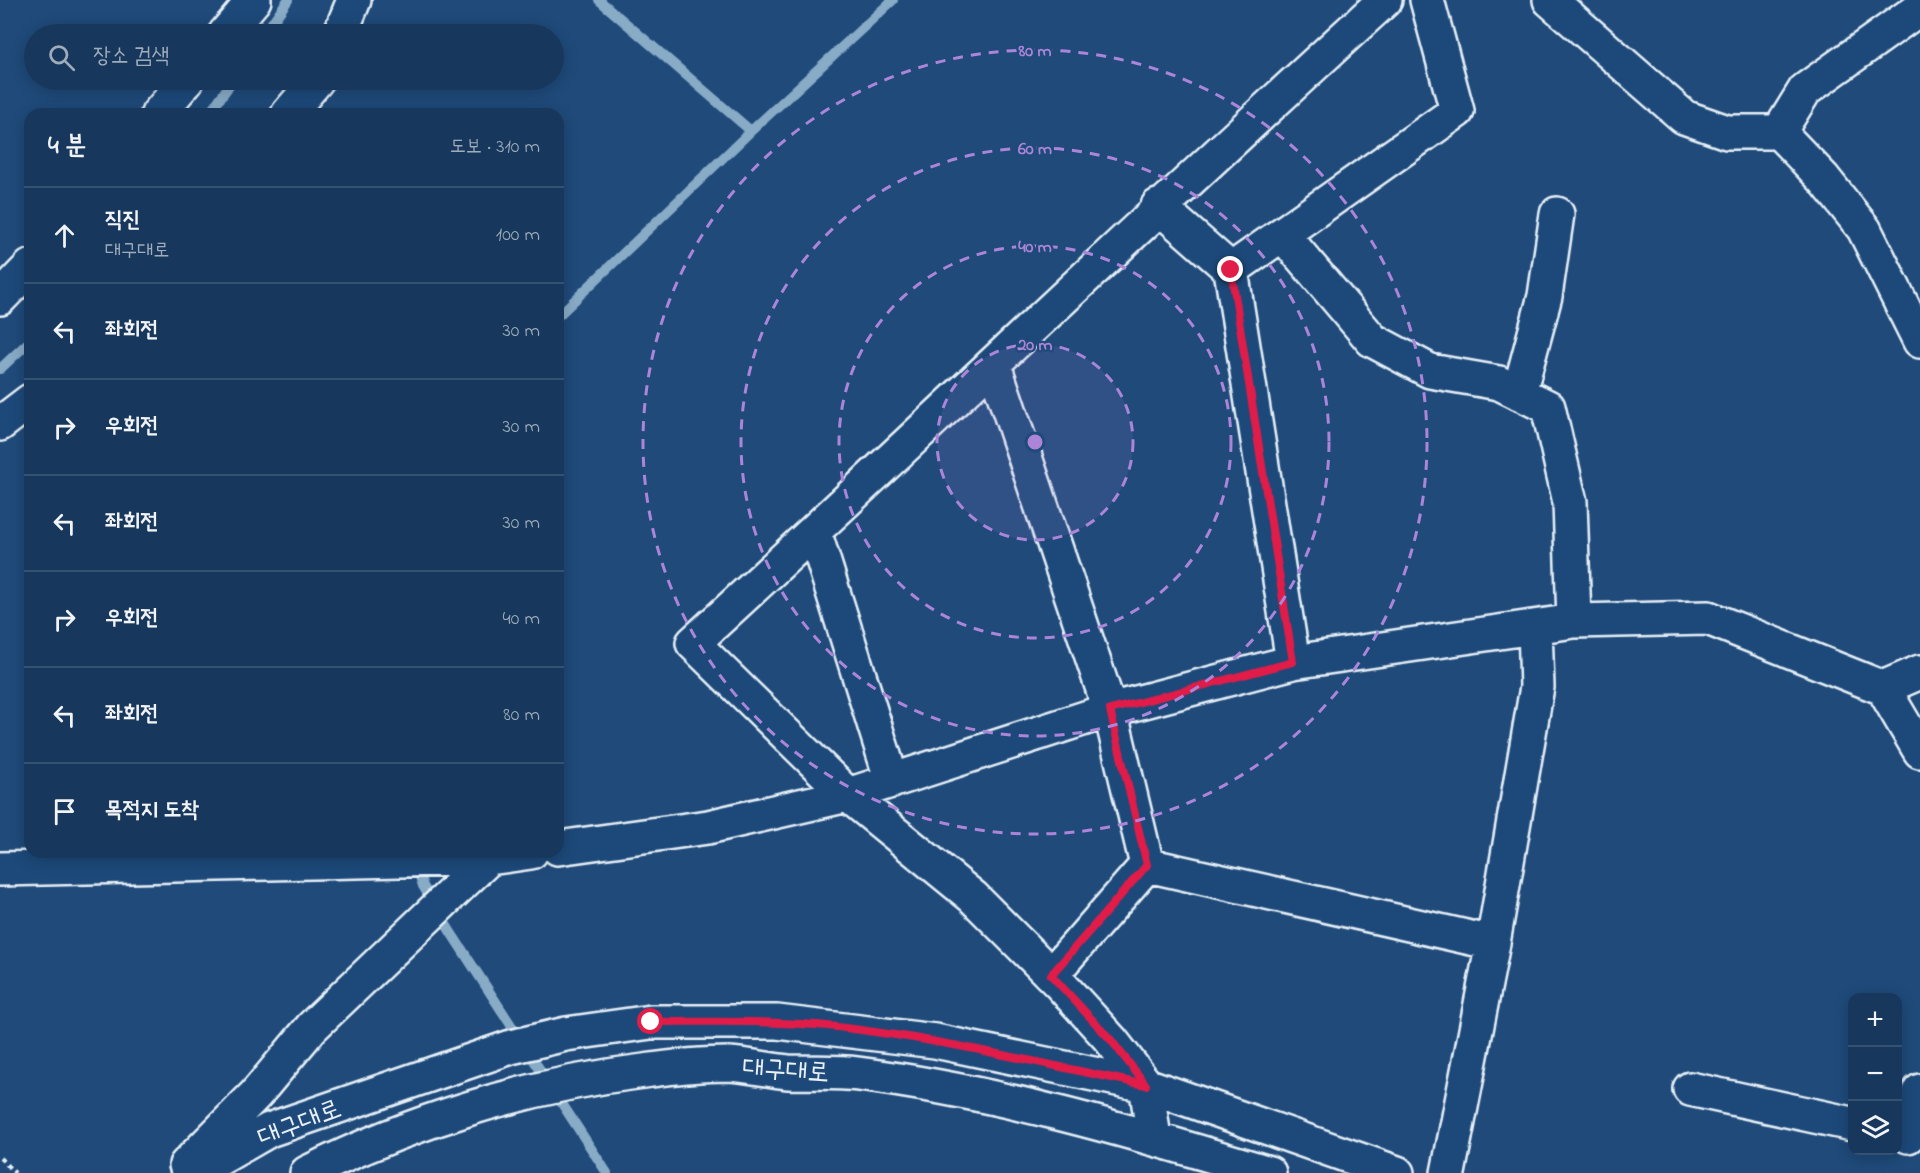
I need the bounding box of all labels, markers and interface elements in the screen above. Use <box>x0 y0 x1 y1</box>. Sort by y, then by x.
search box <box>24 24 564 90</box>
text: 80 m <box>1018 39 1052 65</box>
icon: search <box>45 41 78 74</box>
text: 장소 검색 <box>93 41 169 73</box>
text: 4 분 <box>48 128 86 166</box>
text: 도보 · 310 m <box>450 133 540 162</box>
text: 60 m <box>1018 137 1052 163</box>
text: 직진 <box>105 205 140 237</box>
icon: ahead <box>48 219 81 252</box>
text: 100 m <box>496 221 540 250</box>
text: 40 m <box>1018 235 1052 261</box>
text: 대구대로 <box>105 237 169 266</box>
route end <box>1217 256 1243 282</box>
icon: left <box>48 315 81 348</box>
text: 좌회전 <box>105 315 158 347</box>
text: 30 m <box>503 317 540 346</box>
text: 20 m <box>1016 333 1053 359</box>
icon: right <box>48 411 81 444</box>
text: 우회전 <box>105 411 158 443</box>
text: 30 m <box>503 413 540 442</box>
centre of rings <box>1025 432 1045 452</box>
icon: left <box>48 507 81 540</box>
text: 좌회전 <box>105 507 158 539</box>
text: 30 m <box>503 509 540 538</box>
icon: right <box>48 603 81 636</box>
text: 우회전 <box>105 603 158 635</box>
text: 40 m <box>503 605 540 634</box>
icon: left <box>48 699 81 732</box>
text: 좌회전 <box>105 699 158 731</box>
text: 80 m <box>503 701 540 730</box>
icon: arrive <box>48 795 81 828</box>
text: 목적지 도착 <box>105 795 199 827</box>
map controls <box>1848 993 1902 1155</box>
button: + <box>1848 993 1902 1047</box>
route start <box>637 1008 663 1034</box>
button: − <box>1848 1047 1902 1101</box>
street label: 대구대로 <box>741 1049 831 1094</box>
street label: 대구대로 <box>252 1091 347 1158</box>
button: layers <box>1848 1101 1902 1155</box>

